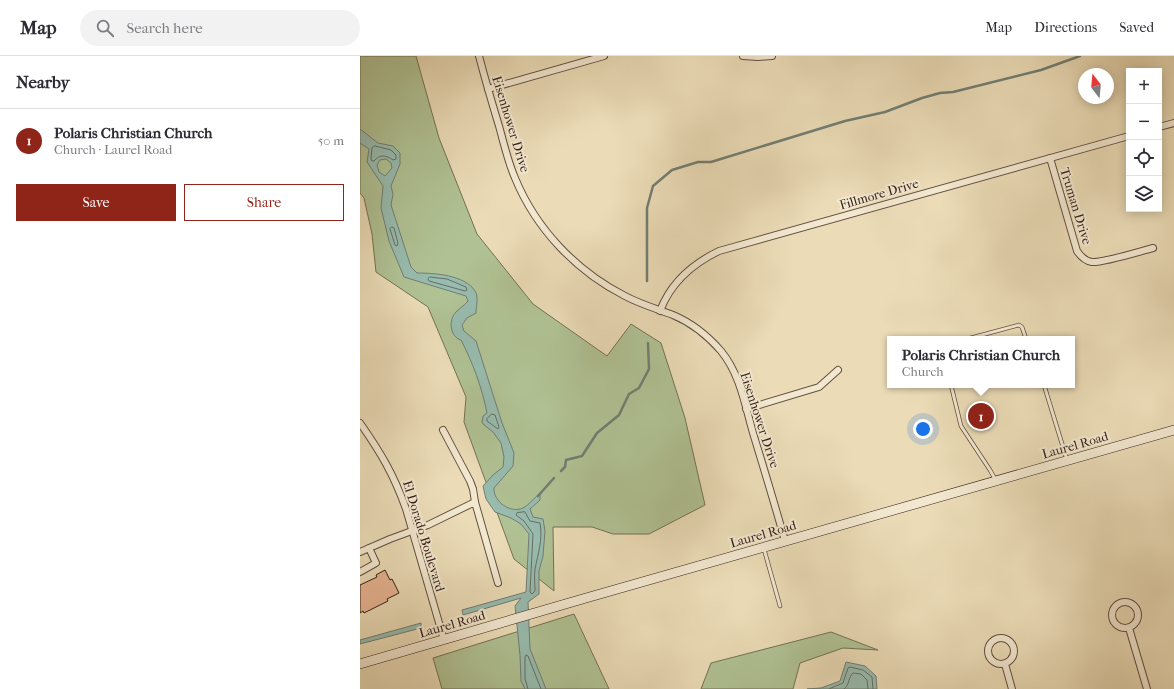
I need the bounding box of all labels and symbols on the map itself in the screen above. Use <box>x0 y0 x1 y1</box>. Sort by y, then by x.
north arrow <box>1078 68 1114 104</box>
street label: Eisenhower Drive <box>489 74 533 175</box>
street label: Truman Drive <box>1057 166 1095 247</box>
street label: Fillmore Drive <box>838 175 921 212</box>
street label: Eisenhower Drive <box>737 370 783 470</box>
pin: 1 <box>968 401 994 431</box>
your location <box>913 419 933 439</box>
street label: Laurel Road <box>1040 428 1111 462</box>
street label: El Dorado Boulevard <box>400 478 448 594</box>
street label: Laurel Road <box>728 517 799 551</box>
street label: Laurel Road <box>417 607 488 641</box>

